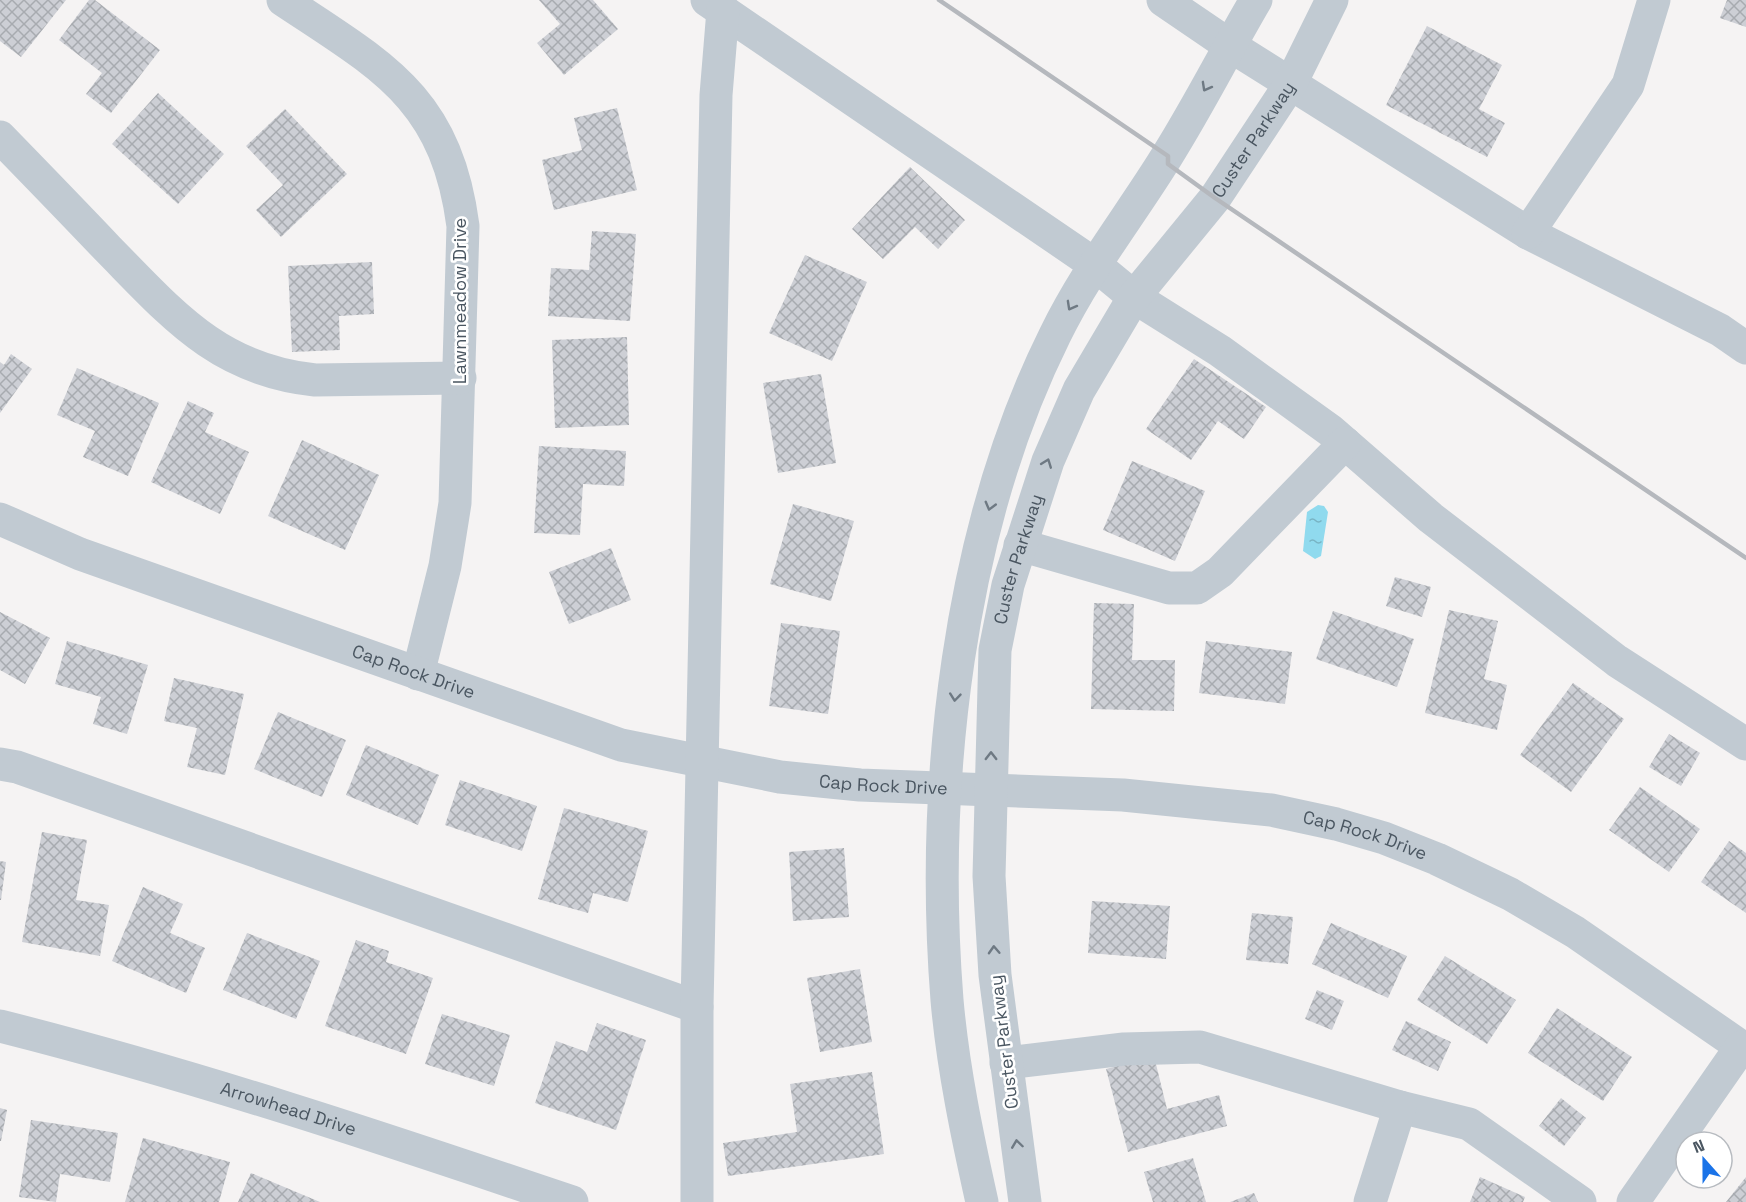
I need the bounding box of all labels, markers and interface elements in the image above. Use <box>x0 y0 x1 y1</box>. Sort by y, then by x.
street label: Custer Parkway <box>1206 77 1300 202</box>
one-way arrow <box>1202 81 1213 91</box>
street label: Lawnmeadow Drive <box>448 218 471 384</box>
one-way arrow <box>1067 300 1078 310</box>
one-way arrow <box>1040 459 1052 470</box>
street label: Custer Parkway <box>988 491 1048 626</box>
one-way arrow <box>984 501 997 511</box>
street label: Cap Rock Drive <box>349 639 478 704</box>
one-way arrow <box>949 693 962 702</box>
one-way arrow <box>985 751 997 760</box>
street label: Cap Rock Drive <box>818 769 948 799</box>
street label: Cap Rock Drive <box>1301 805 1431 865</box>
one-way arrow <box>988 946 1001 955</box>
street label: Custer Parkway <box>984 974 1023 1110</box>
street label: Arrowhead Drive <box>218 1076 359 1140</box>
north arrow <box>1674 1130 1734 1190</box>
text: N <box>1690 1135 1708 1158</box>
one-way arrow <box>1011 1139 1023 1149</box>

